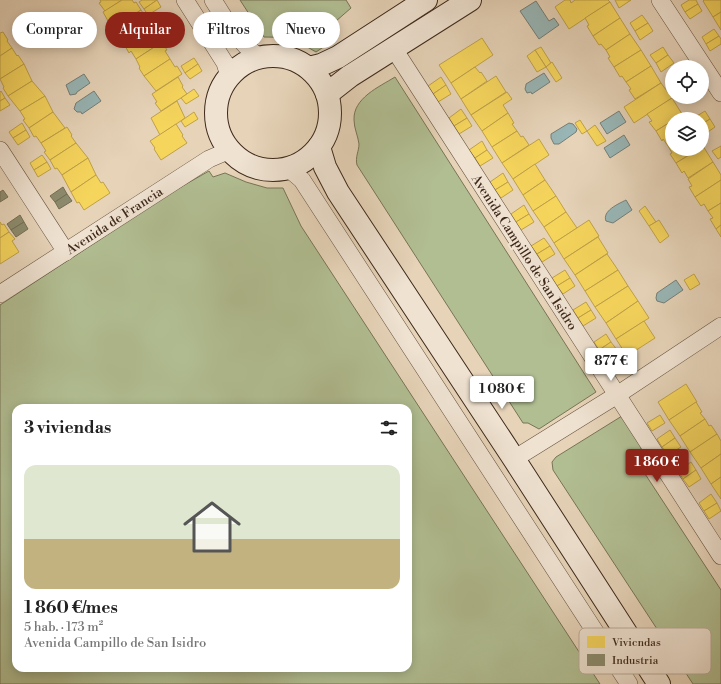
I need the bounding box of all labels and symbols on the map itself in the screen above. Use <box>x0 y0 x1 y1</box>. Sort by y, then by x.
street label: Avenida Campillo de San Isidro <box>467 171 581 333</box>
street label: Avenida de Francia <box>62 183 166 259</box>
pin: 877 € <box>583 348 639 382</box>
pin: 1 080 € <box>465 376 539 410</box>
pin: 1 860 € <box>620 449 694 483</box>
legend <box>579 628 711 674</box>
text: Viviendas <box>611 636 661 650</box>
text: Industria <box>612 654 659 668</box>

